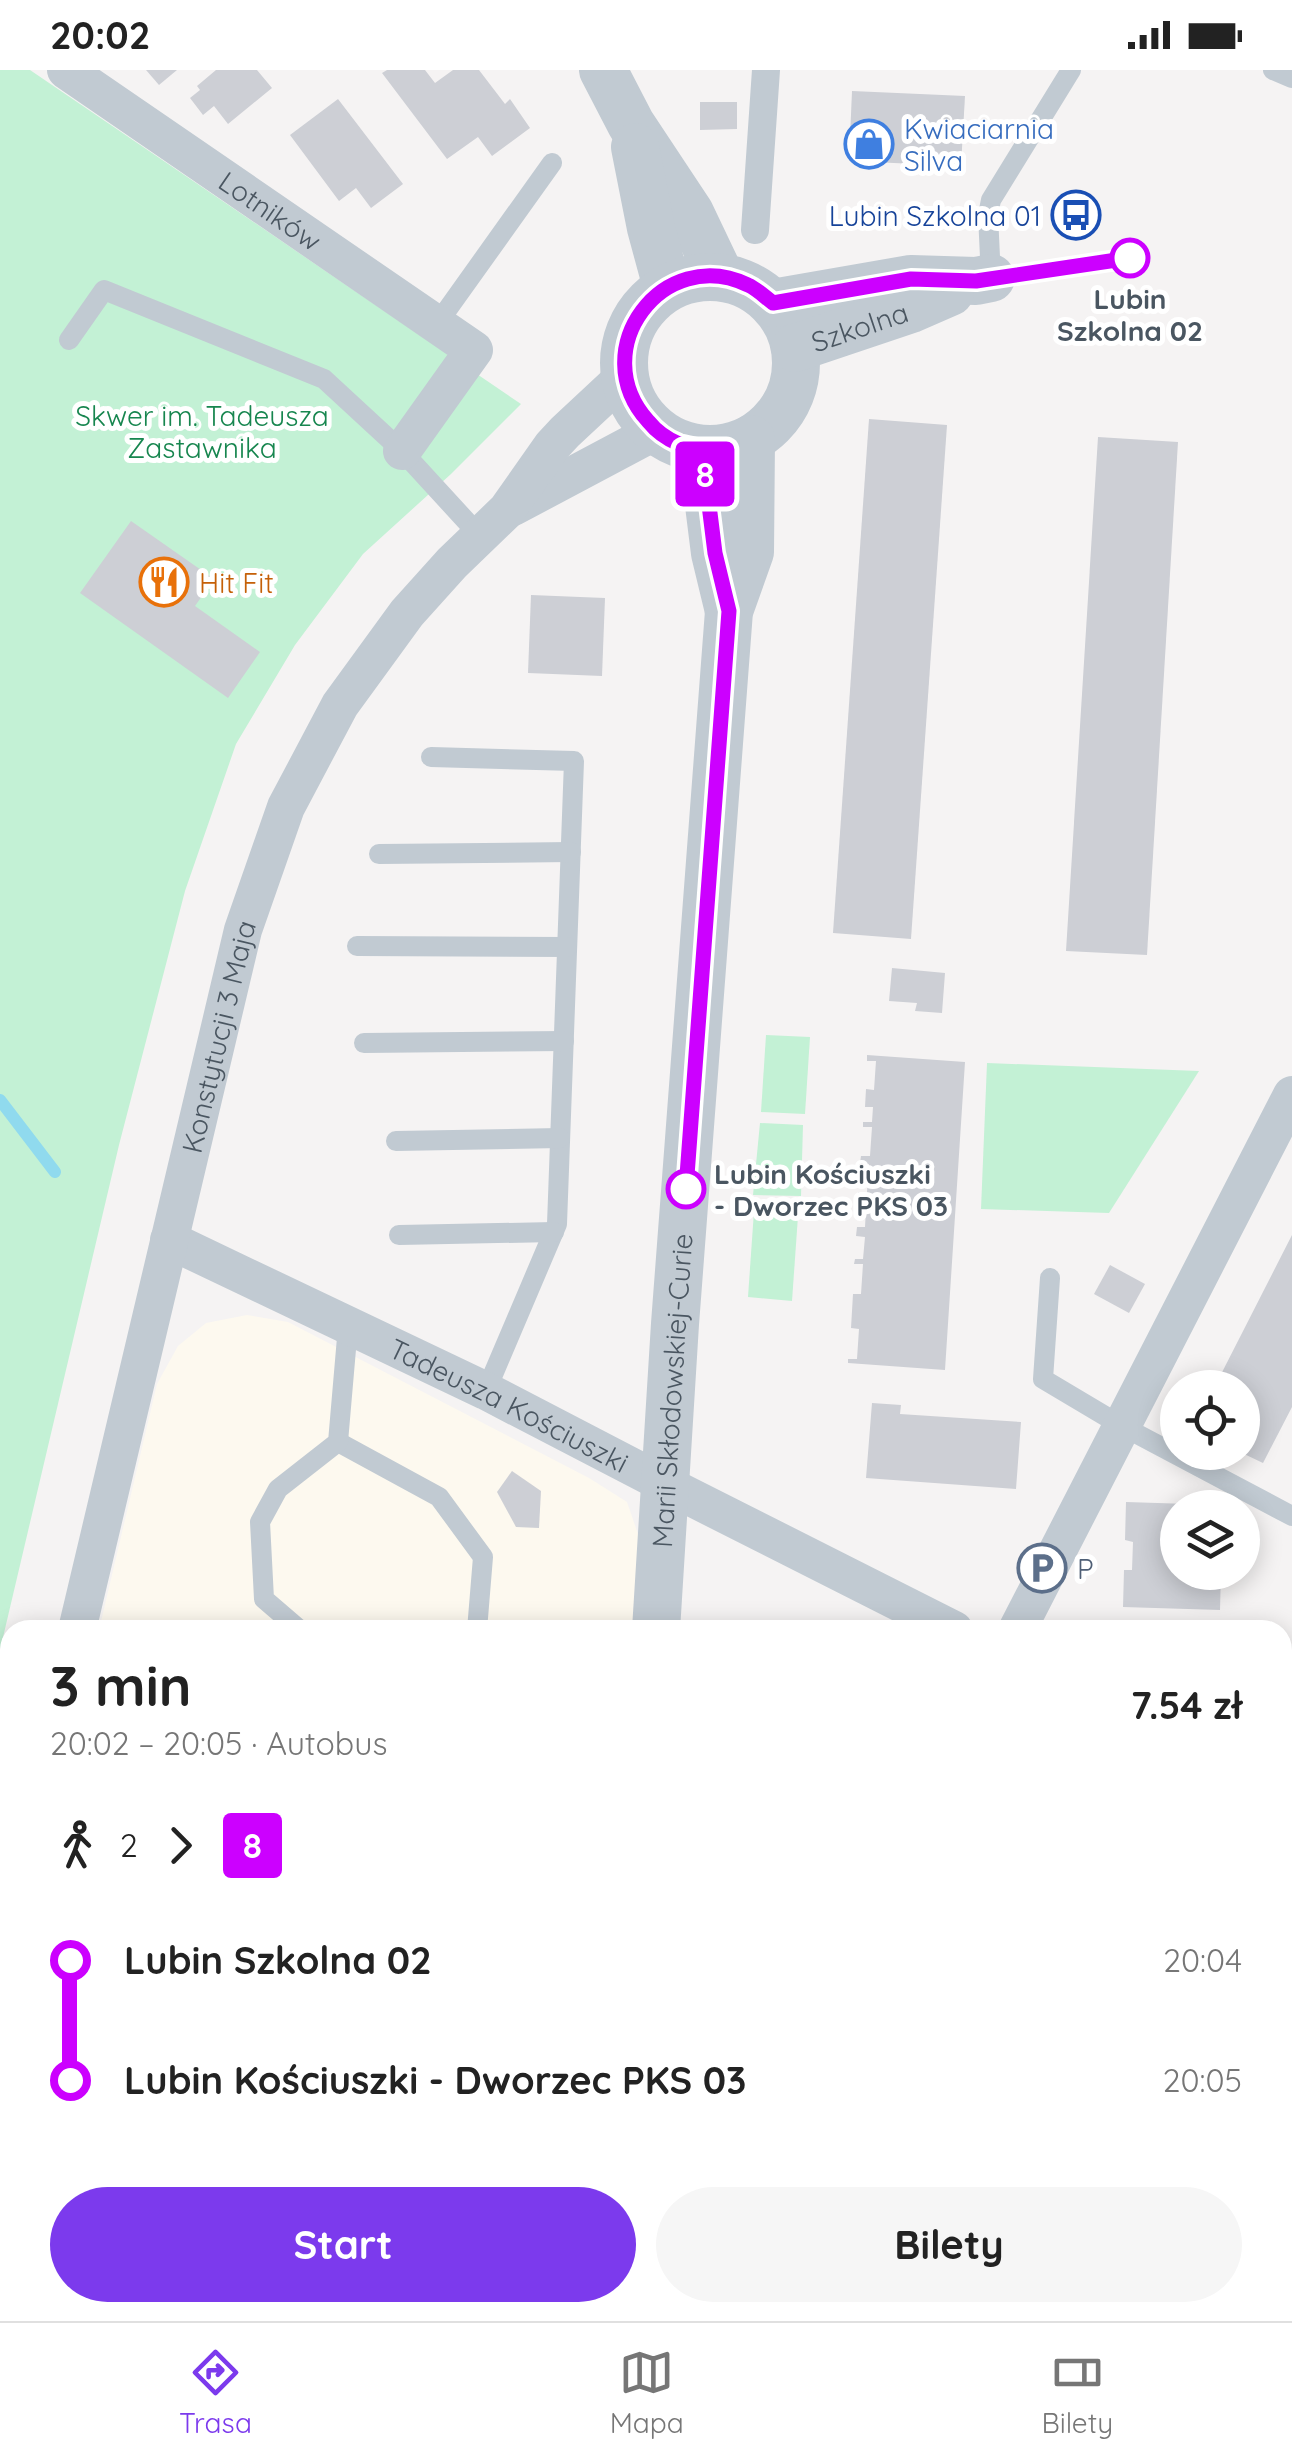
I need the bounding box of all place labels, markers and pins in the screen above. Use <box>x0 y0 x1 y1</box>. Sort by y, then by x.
place label: Kwiaciarnia Silva <box>904 111 1054 178</box>
shop icon: Kwiaciarnia Silva <box>843 118 895 170</box>
bus stop icon: Lubin Szkolna 01 <box>1050 189 1102 241</box>
place label: Lubin Szkolna 01 <box>829 198 1041 233</box>
marker: Lubin Szkolna 02 <box>1111 239 1149 277</box>
place label: Lubin Szkolna 02 <box>1057 281 1203 348</box>
restaurant icon: Hit Fit <box>138 556 190 608</box>
place label: Hit Fit <box>199 565 274 600</box>
place label: Lubin Kościuszki - Dworzec PKS 03 <box>714 1156 948 1223</box>
marker: Lubin Kościuszki - Dworzec PKS 03 <box>667 1170 705 1208</box>
parking icon: P <box>1016 1542 1068 1594</box>
place label: P <box>1077 1551 1094 1586</box>

